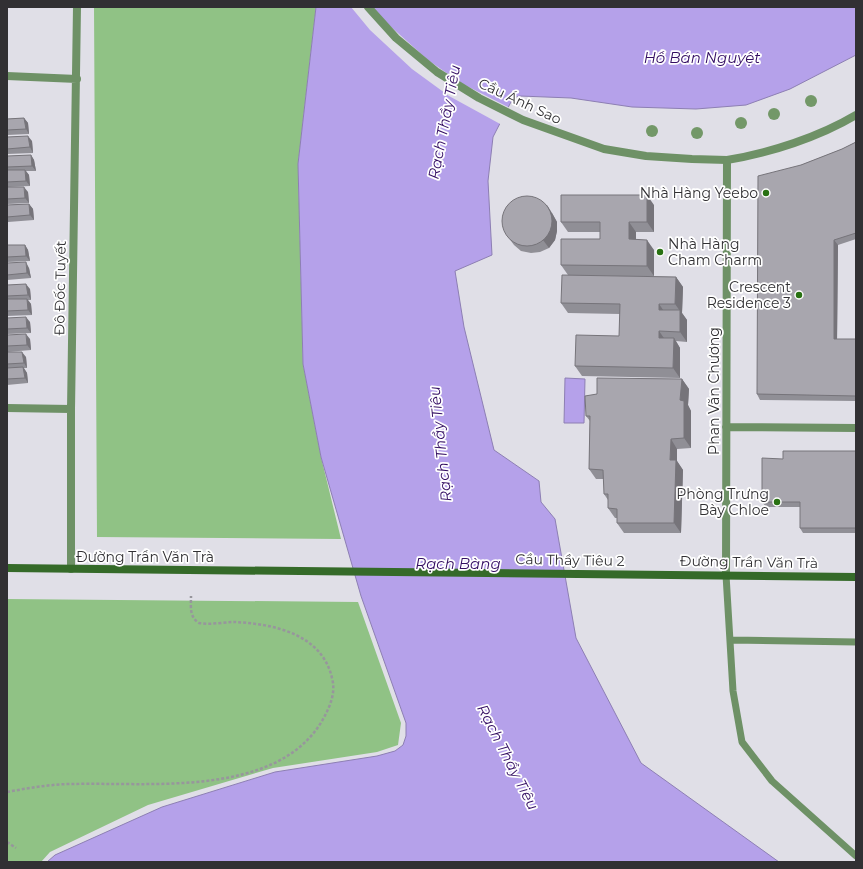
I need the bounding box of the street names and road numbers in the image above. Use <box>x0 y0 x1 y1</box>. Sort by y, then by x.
street label: Cầu Ánh Sao <box>476 74 565 128</box>
street label: Đô Đốc Tuyết <box>50 240 70 336</box>
street label: Phan Văn Chương <box>705 327 723 455</box>
street label: Đường Trần Văn Trà <box>76 548 214 566</box>
street label: Cầu Thầy Tiêu 2 <box>515 550 625 570</box>
street label: Đường Trần Văn Trà <box>680 552 818 572</box>

